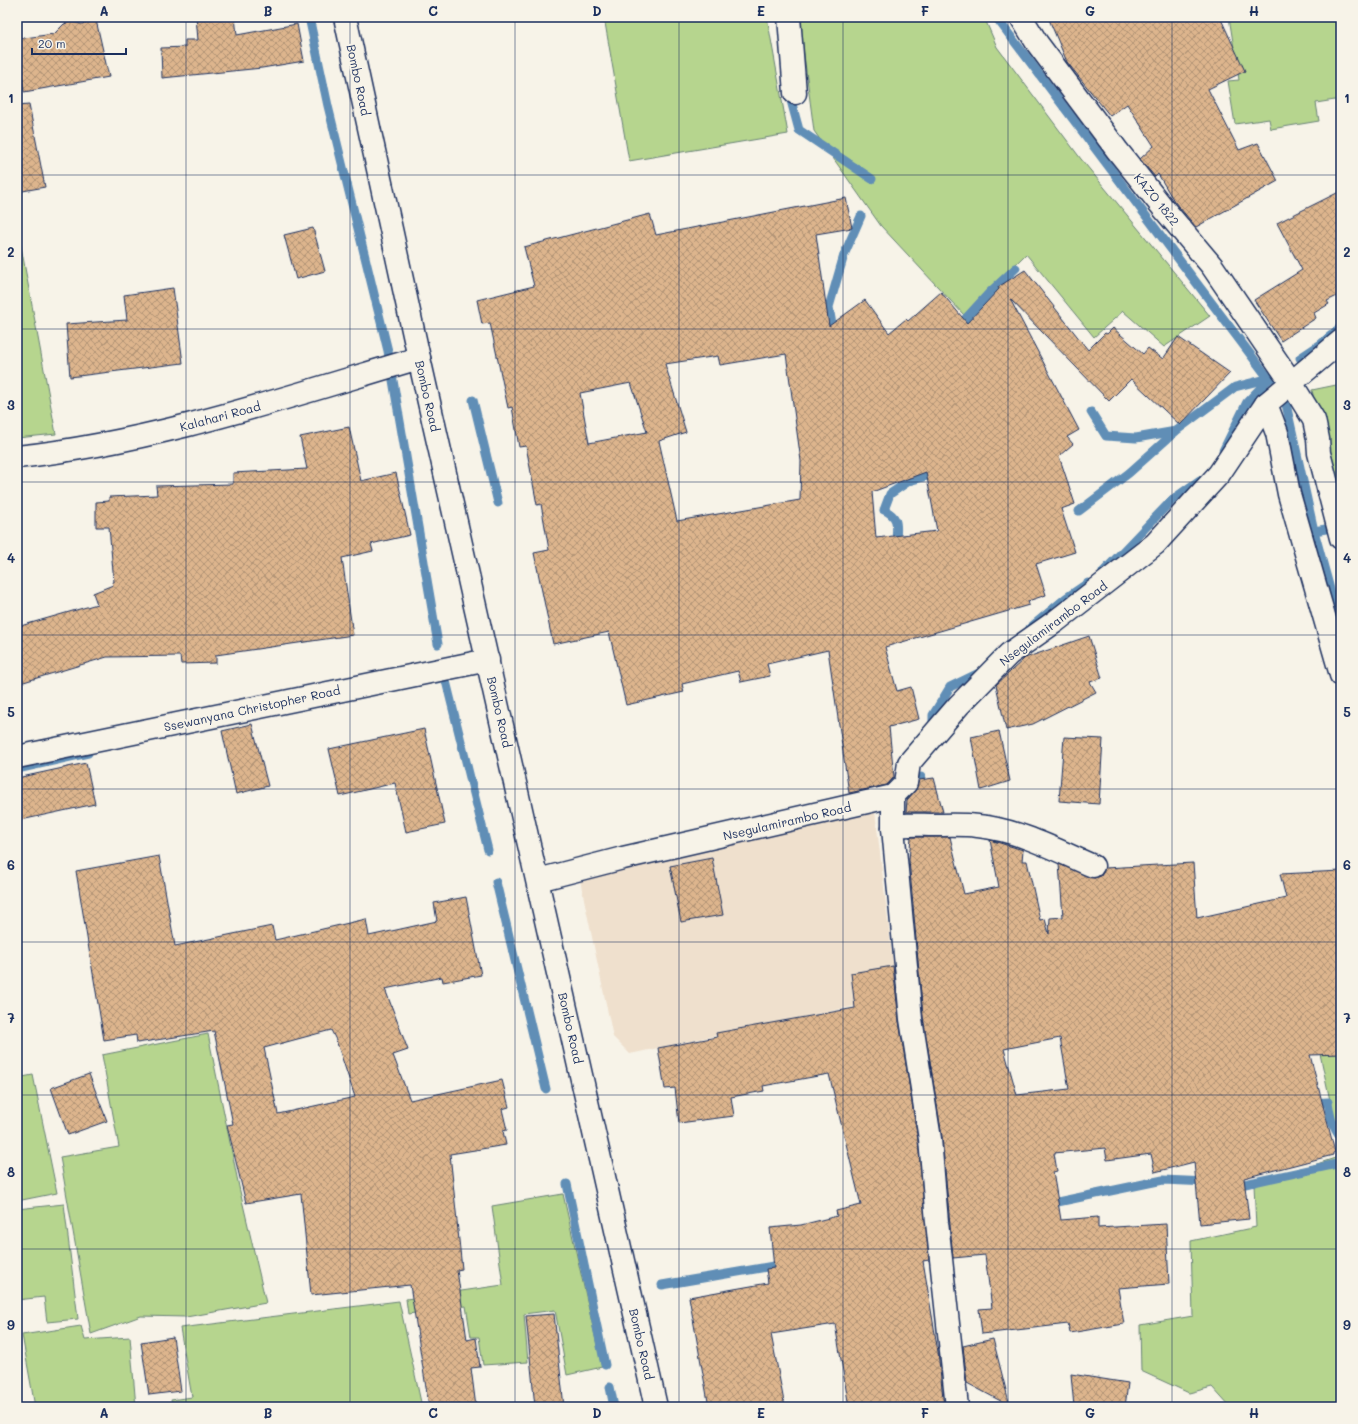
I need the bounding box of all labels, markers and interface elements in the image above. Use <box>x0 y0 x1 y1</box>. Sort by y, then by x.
text: A <box>99 2 109 19</box>
text: B <box>264 2 273 19</box>
text: C <box>428 2 438 19</box>
text: D <box>592 2 602 19</box>
text: E <box>757 2 765 19</box>
text: F <box>921 2 929 19</box>
text: G <box>1085 2 1095 19</box>
text: H <box>1249 2 1259 19</box>
scale bar <box>32 30 126 56</box>
text: 20 m <box>38 35 66 51</box>
street label: Bombo Road <box>344 43 374 118</box>
text: 1 <box>8 89 14 106</box>
text: 1 <box>1344 89 1350 106</box>
street label: KAZO 1822 <box>1131 169 1183 229</box>
text: 2 <box>7 243 15 260</box>
text: 2 <box>1343 243 1351 260</box>
street label: Bombo Road <box>412 359 444 434</box>
text: 3 <box>7 396 15 413</box>
text: 3 <box>1343 396 1351 413</box>
street label: Kalahari Road <box>178 397 262 434</box>
text: 4 <box>7 549 15 566</box>
text: 4 <box>1343 549 1351 566</box>
street label: Nsegulamirambo Road <box>996 577 1110 669</box>
street label: Bombo Road <box>484 675 516 750</box>
street label: Ssewanyana Christopher Road <box>162 681 342 735</box>
text: 5 <box>7 703 15 720</box>
text: 5 <box>1343 703 1351 720</box>
street label: Nsegulamirambo Road <box>721 798 853 844</box>
text: 6 <box>7 856 15 873</box>
text: 6 <box>1343 856 1351 873</box>
street label: Bombo Road <box>555 991 587 1066</box>
text: 7 <box>7 1009 15 1026</box>
text: 7 <box>1343 1009 1351 1026</box>
text: 8 <box>7 1163 15 1180</box>
text: 8 <box>1343 1163 1351 1180</box>
street label: Bombo Road <box>626 1307 658 1382</box>
text: 9 <box>7 1316 15 1333</box>
text: 9 <box>1343 1316 1351 1333</box>
text: A <box>99 1404 109 1421</box>
text: B <box>264 1404 273 1421</box>
text: C <box>428 1404 438 1421</box>
text: D <box>592 1404 602 1421</box>
text: E <box>757 1404 765 1421</box>
text: F <box>921 1404 929 1421</box>
text: G <box>1085 1404 1095 1421</box>
text: H <box>1249 1404 1259 1421</box>

